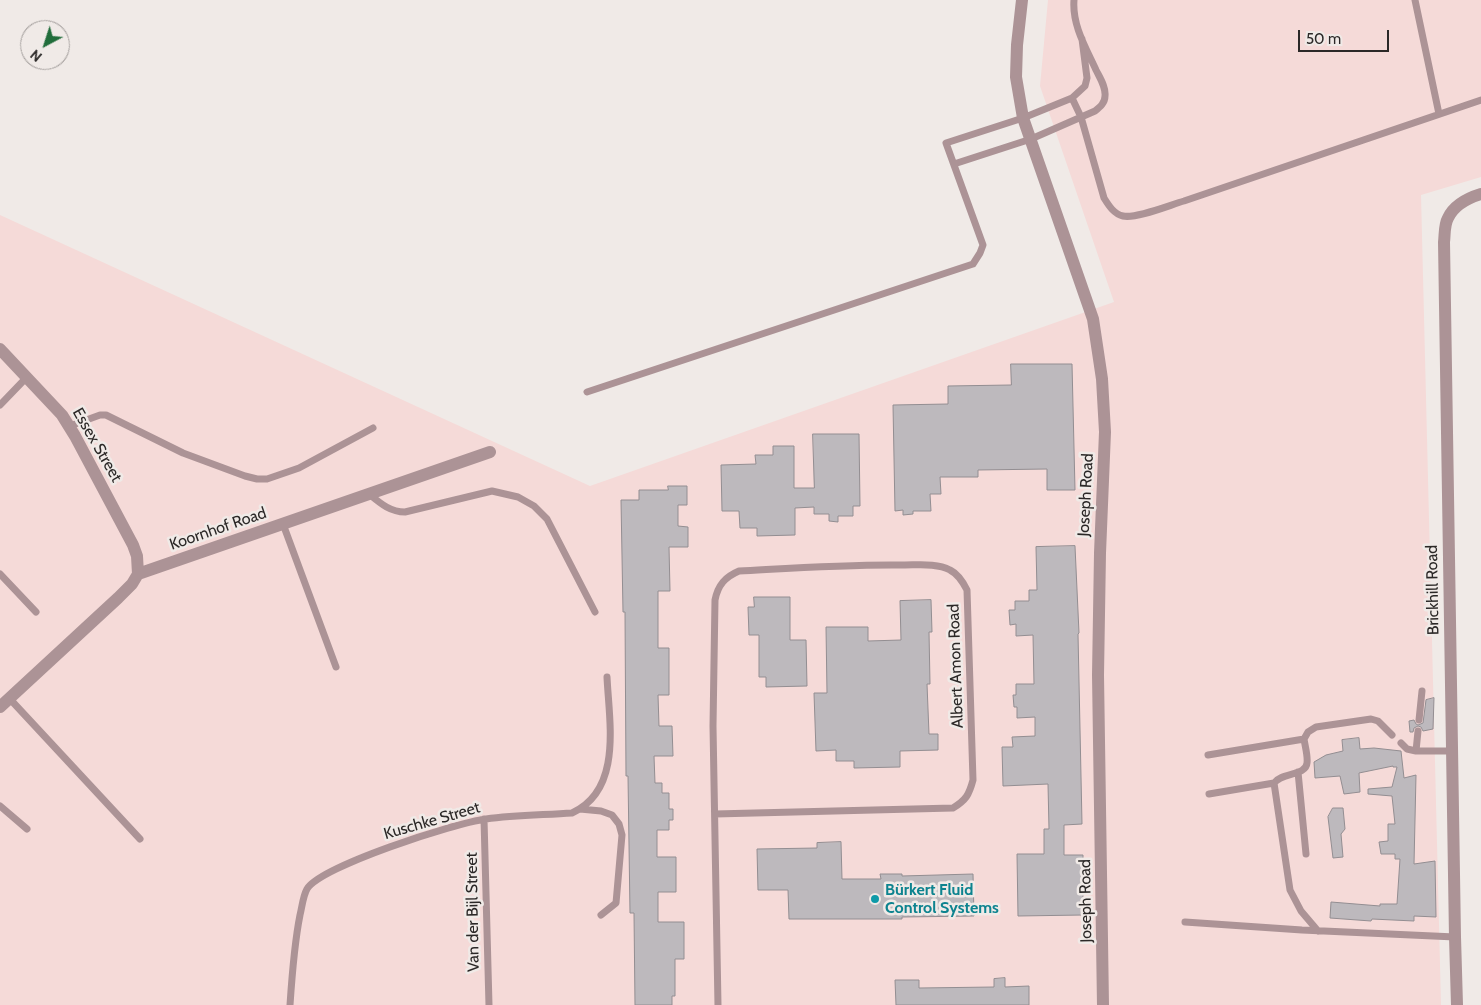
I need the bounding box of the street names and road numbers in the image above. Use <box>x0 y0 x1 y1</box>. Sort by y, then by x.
street label: Essex Street <box>68 404 126 486</box>
street label: Joseph Road <box>1074 453 1098 537</box>
street label: Koornhof Road <box>167 503 269 555</box>
street label: Brickhill Road <box>1423 545 1443 635</box>
street label: Albert Amon Road <box>944 603 968 729</box>
street label: Kuschke Street <box>382 798 482 844</box>
street label: Van der Bijl Street <box>462 852 484 972</box>
street label: Joseph Road <box>1076 859 1096 943</box>

